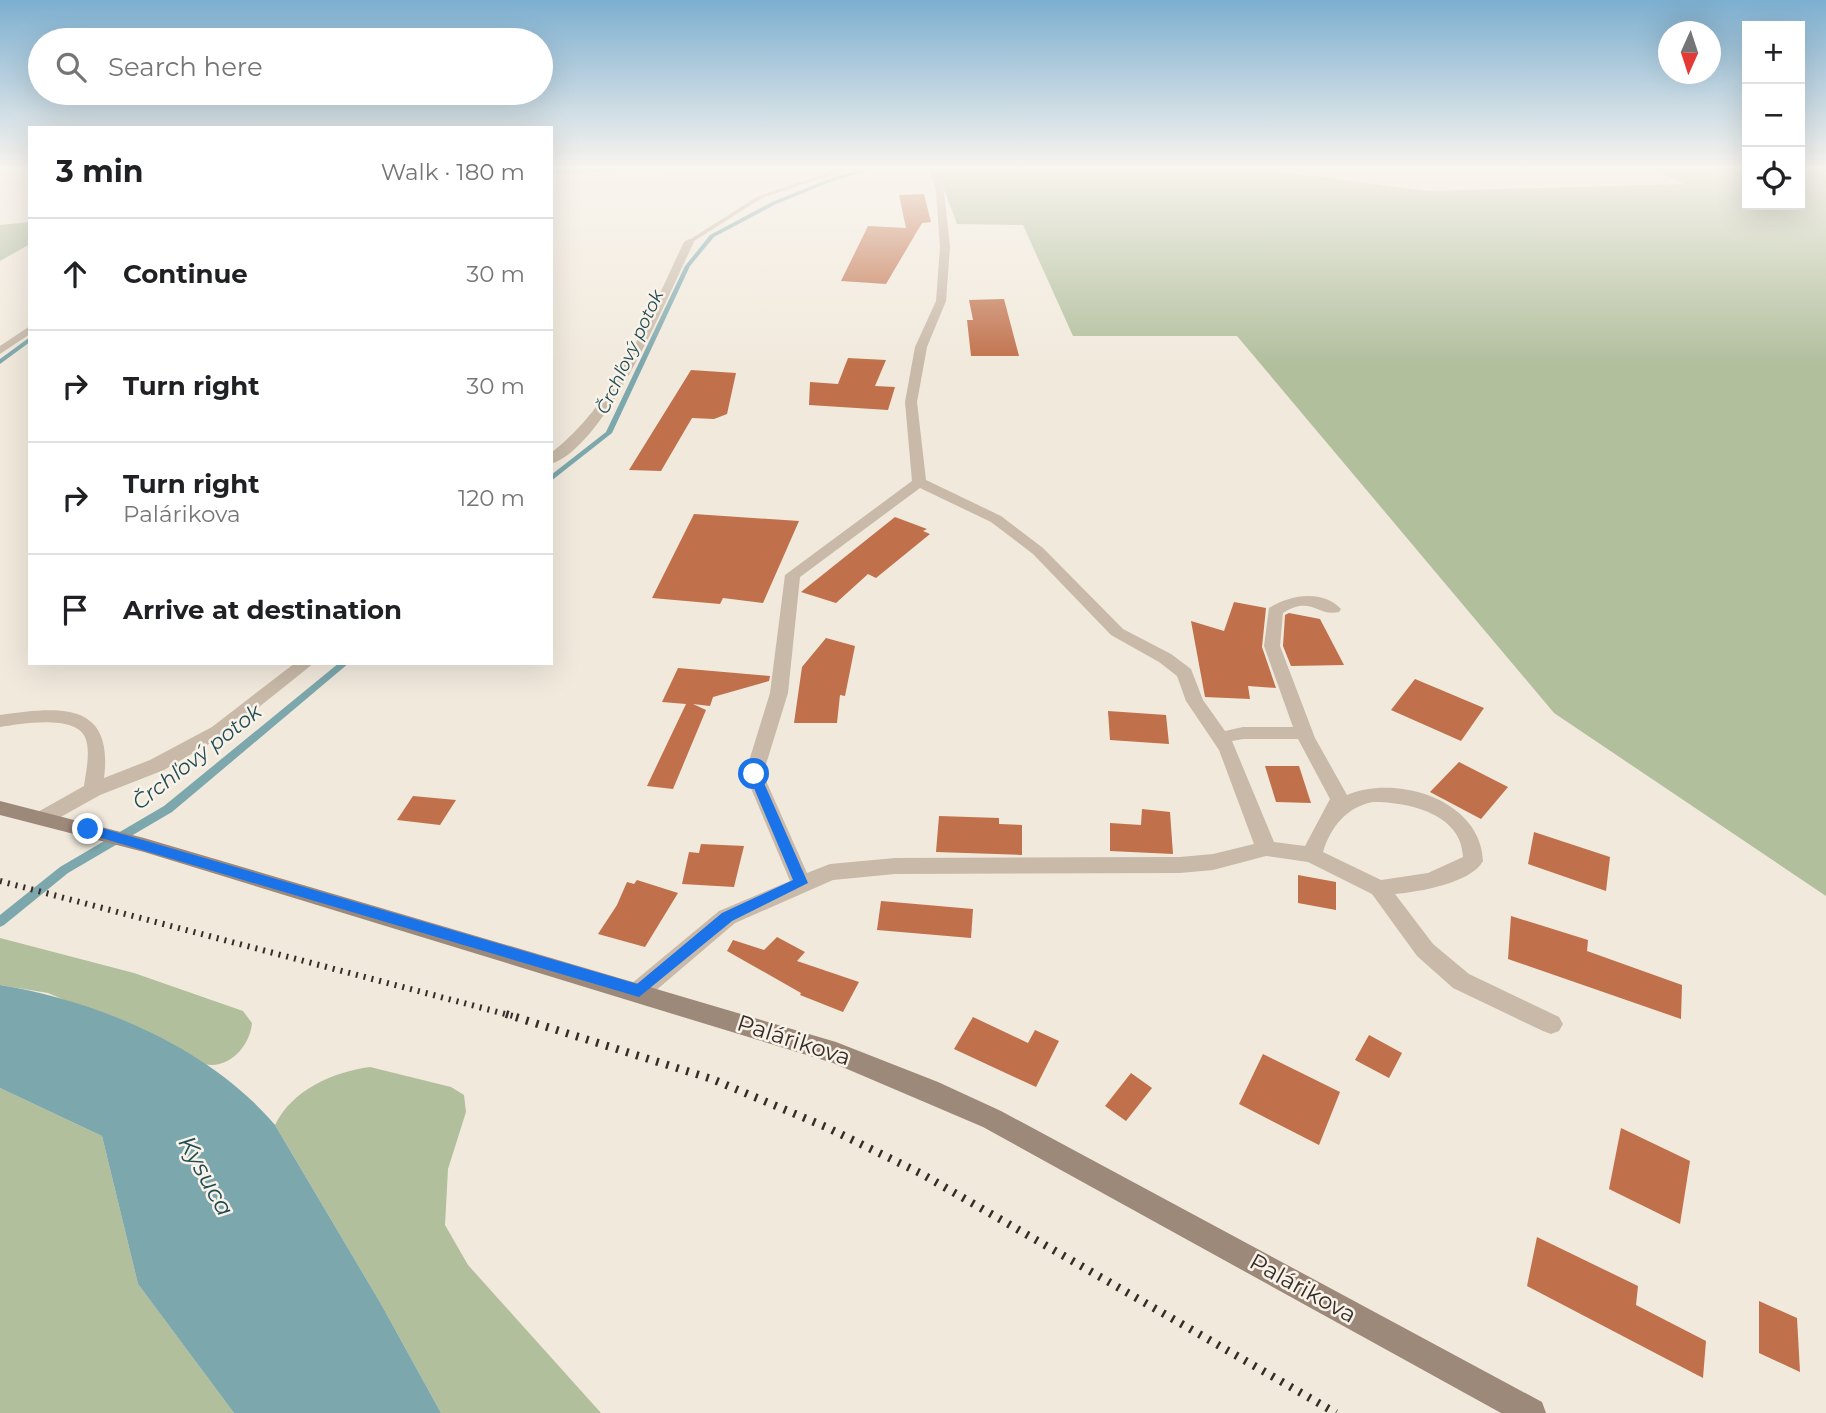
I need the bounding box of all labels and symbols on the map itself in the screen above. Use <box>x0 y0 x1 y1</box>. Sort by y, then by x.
north arrow <box>1658 21 1721 84</box>
water label: Črchľový potok <box>592 285 669 418</box>
water label: Črchľový potok <box>127 698 267 815</box>
route start <box>738 758 769 789</box>
route end <box>72 813 103 844</box>
street label: Palárikova <box>734 1009 854 1071</box>
water label: Kysuca <box>173 1131 240 1221</box>
street label: Palárikova <box>1245 1247 1361 1329</box>

